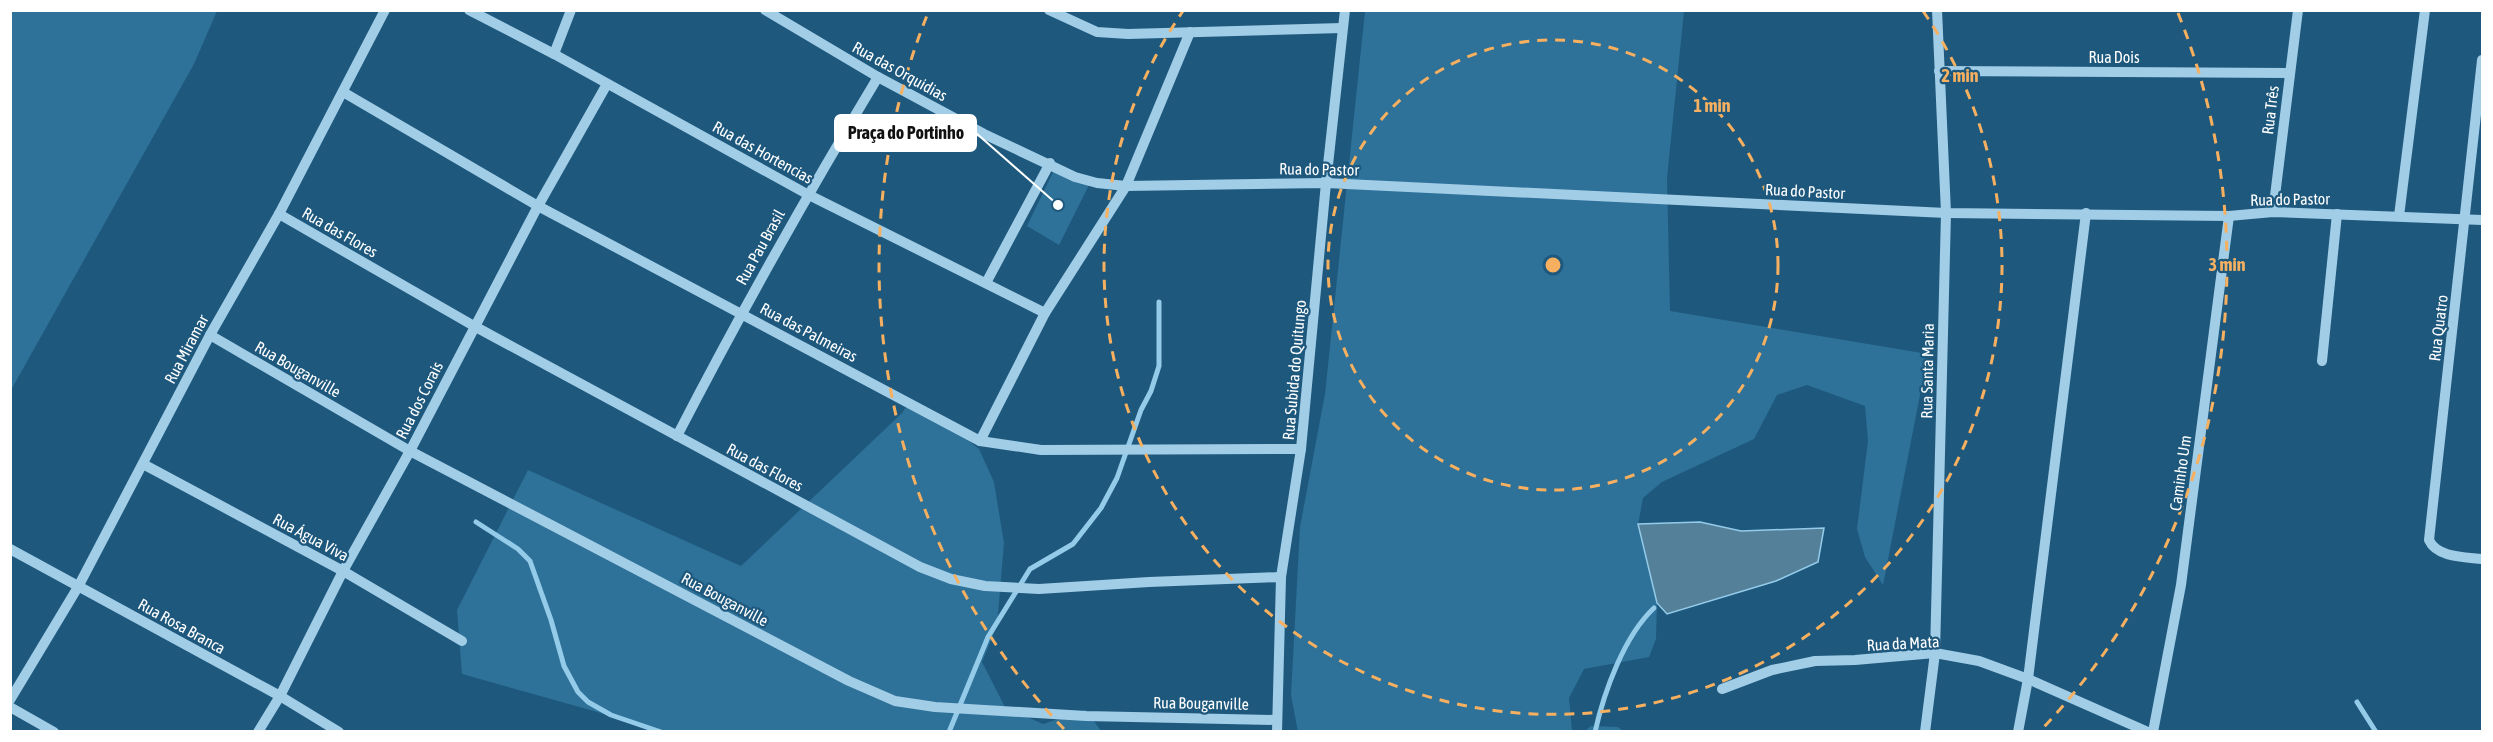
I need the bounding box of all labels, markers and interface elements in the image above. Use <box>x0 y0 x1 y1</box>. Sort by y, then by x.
street label: Rua das Orquidias <box>849 38 951 106</box>
street label: Rua Dois <box>2088 48 2140 66</box>
text: 2 min <box>1942 65 1979 86</box>
street label: Rua Três <box>2258 84 2282 135</box>
text: 1 min <box>1694 95 1731 116</box>
callout: Praça do Portinho <box>835 115 976 151</box>
street label: Rua das Hortencias <box>710 117 817 187</box>
text: Praça do Portinho <box>848 122 964 143</box>
street label: Rua do Pastor <box>1279 159 1359 179</box>
street label: Rua do Pastor <box>1765 180 1846 202</box>
street label: Rua do Pastor <box>2250 189 2330 209</box>
street label: Rua das Flores <box>299 203 381 261</box>
street label: Rua Pau Brasil <box>732 206 788 288</box>
text: 3 min <box>2209 254 2246 275</box>
centre of rings <box>1543 255 1563 275</box>
street label: Rua Quatro <box>2425 294 2451 362</box>
street label: Rua das Palmeiras <box>757 299 861 365</box>
street label: Rua Subida do Quitungo <box>1279 299 1310 441</box>
street label: Rua Miramar <box>160 311 212 386</box>
street label: Rua Santa Maria <box>1917 323 1937 419</box>
street label: Rua Bouganville <box>252 337 344 402</box>
street label: Rua dos Corais <box>392 358 446 442</box>
street label: Caminho Um <box>2166 434 2194 512</box>
street label: Rua das Flores <box>724 439 807 495</box>
street label: Rua Água Viva <box>270 510 352 565</box>
street label: Rua Bouganville <box>678 569 772 630</box>
street label: Rua Rosa Branca <box>135 595 229 657</box>
street label: Rua da Mata <box>1866 632 1940 654</box>
street label: Rua Bouganville <box>1153 693 1249 714</box>

